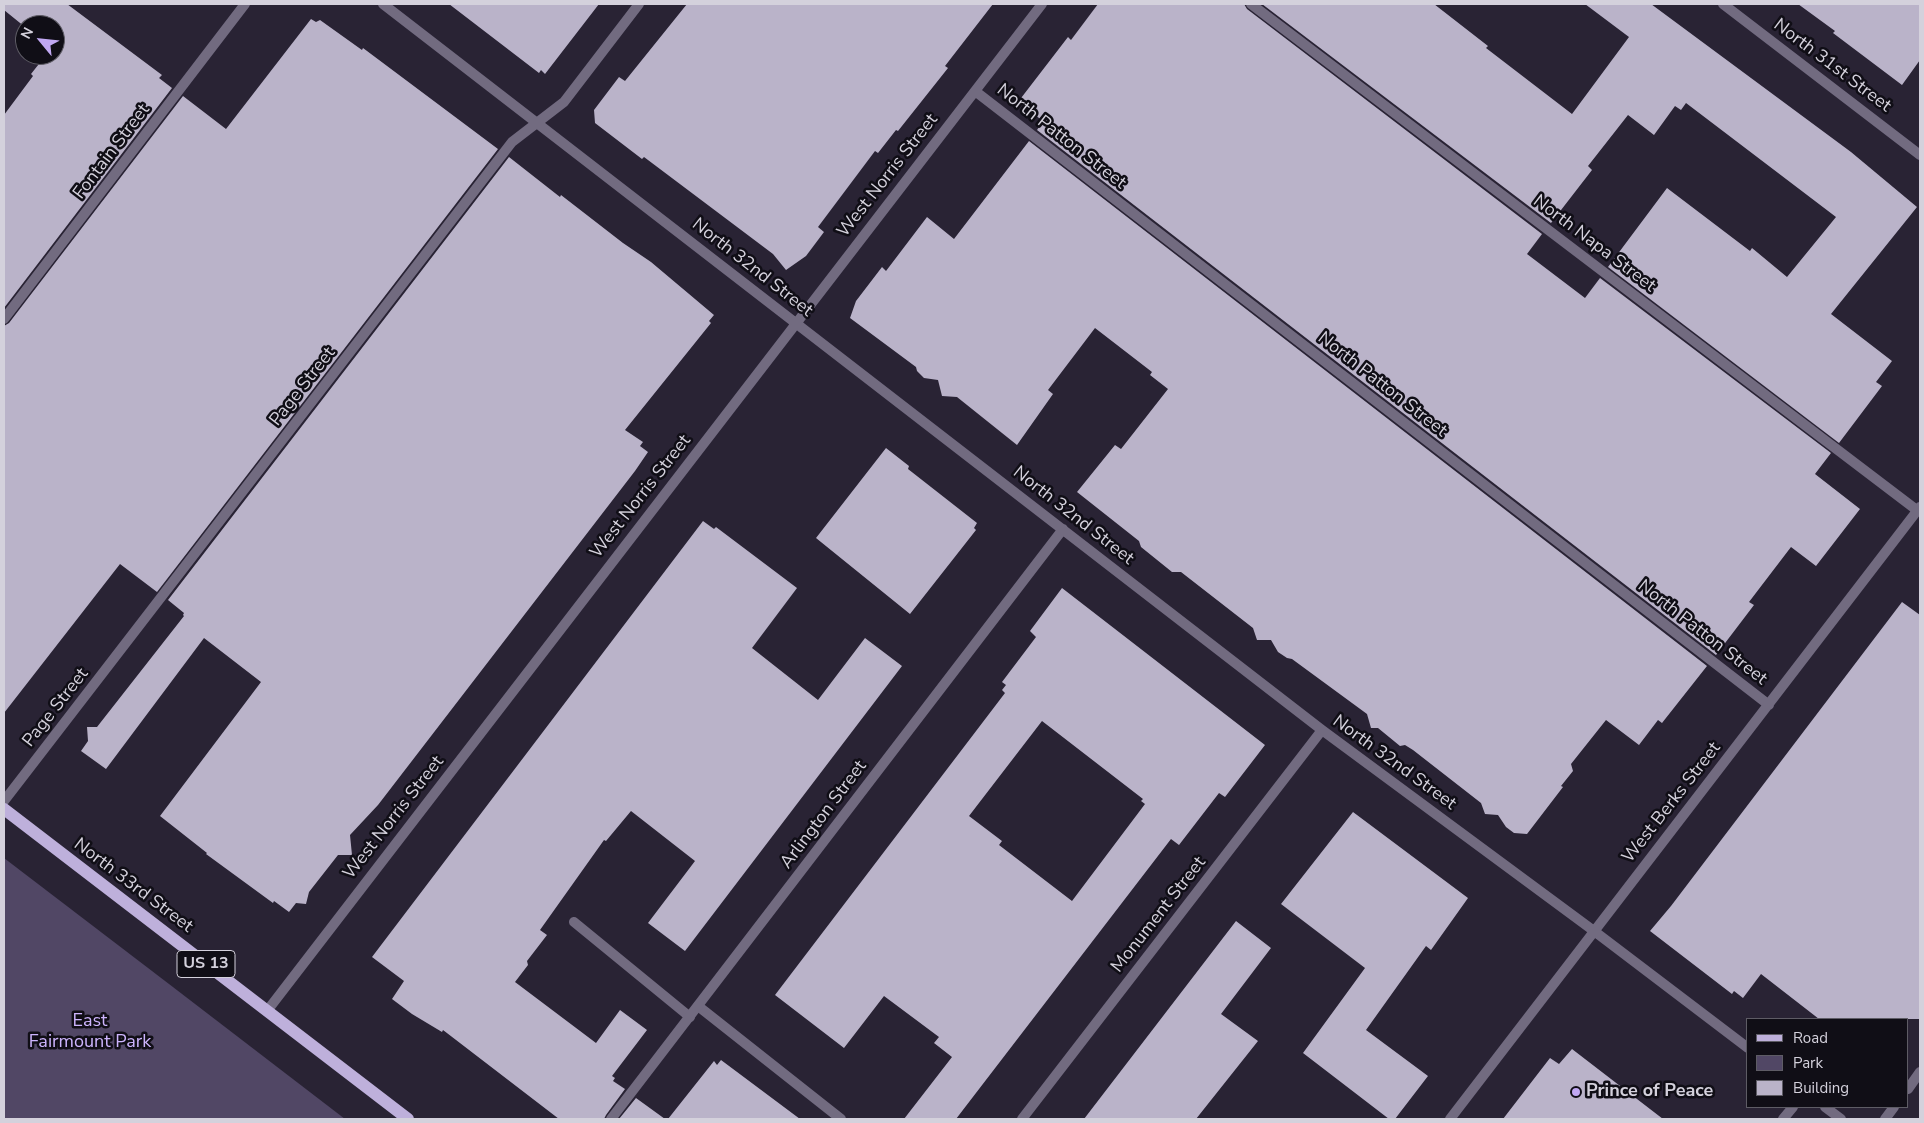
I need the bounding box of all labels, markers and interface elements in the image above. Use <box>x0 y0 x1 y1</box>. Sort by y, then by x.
north arrow <box>15 15 65 65</box>
street label: North 31st Street <box>1769 15 1895 117</box>
text: N <box>16 24 38 42</box>
street label: North Patton Street <box>992 80 1130 194</box>
street label: Fontain Street <box>69 100 155 204</box>
street label: West Norris Street <box>833 110 943 242</box>
street label: North Napa Street <box>1528 191 1660 297</box>
street label: North 32nd Street <box>687 214 817 322</box>
street label: North Patton Street <box>1313 328 1451 442</box>
street label: Page Street <box>265 343 341 431</box>
street label: West Norris Street <box>586 431 696 563</box>
street label: North 32nd Street <box>1008 462 1138 570</box>
street label: North Patton Street <box>1633 576 1771 690</box>
street label: Page Street <box>18 664 94 752</box>
street label: North 32nd Street <box>1328 711 1460 815</box>
street label: West Berks Street <box>1618 738 1726 868</box>
street label: West Norris Street <box>339 752 449 884</box>
street label: Arlington Street <box>776 757 872 873</box>
street label: North 33rd Street <box>69 834 197 938</box>
street label: Monument Street <box>1107 853 1211 977</box>
road number: US 13 <box>177 951 235 978</box>
park label: East Fairmount Park <box>29 1011 151 1054</box>
legend <box>1746 1018 1909 1108</box>
text: Road <box>1793 1028 1828 1048</box>
text: Park <box>1793 1053 1823 1073</box>
text: Building <box>1793 1078 1849 1098</box>
place label: Prince of Peace <box>1586 1081 1713 1103</box>
marker: Prince of Peace <box>1570 1086 1582 1098</box>

